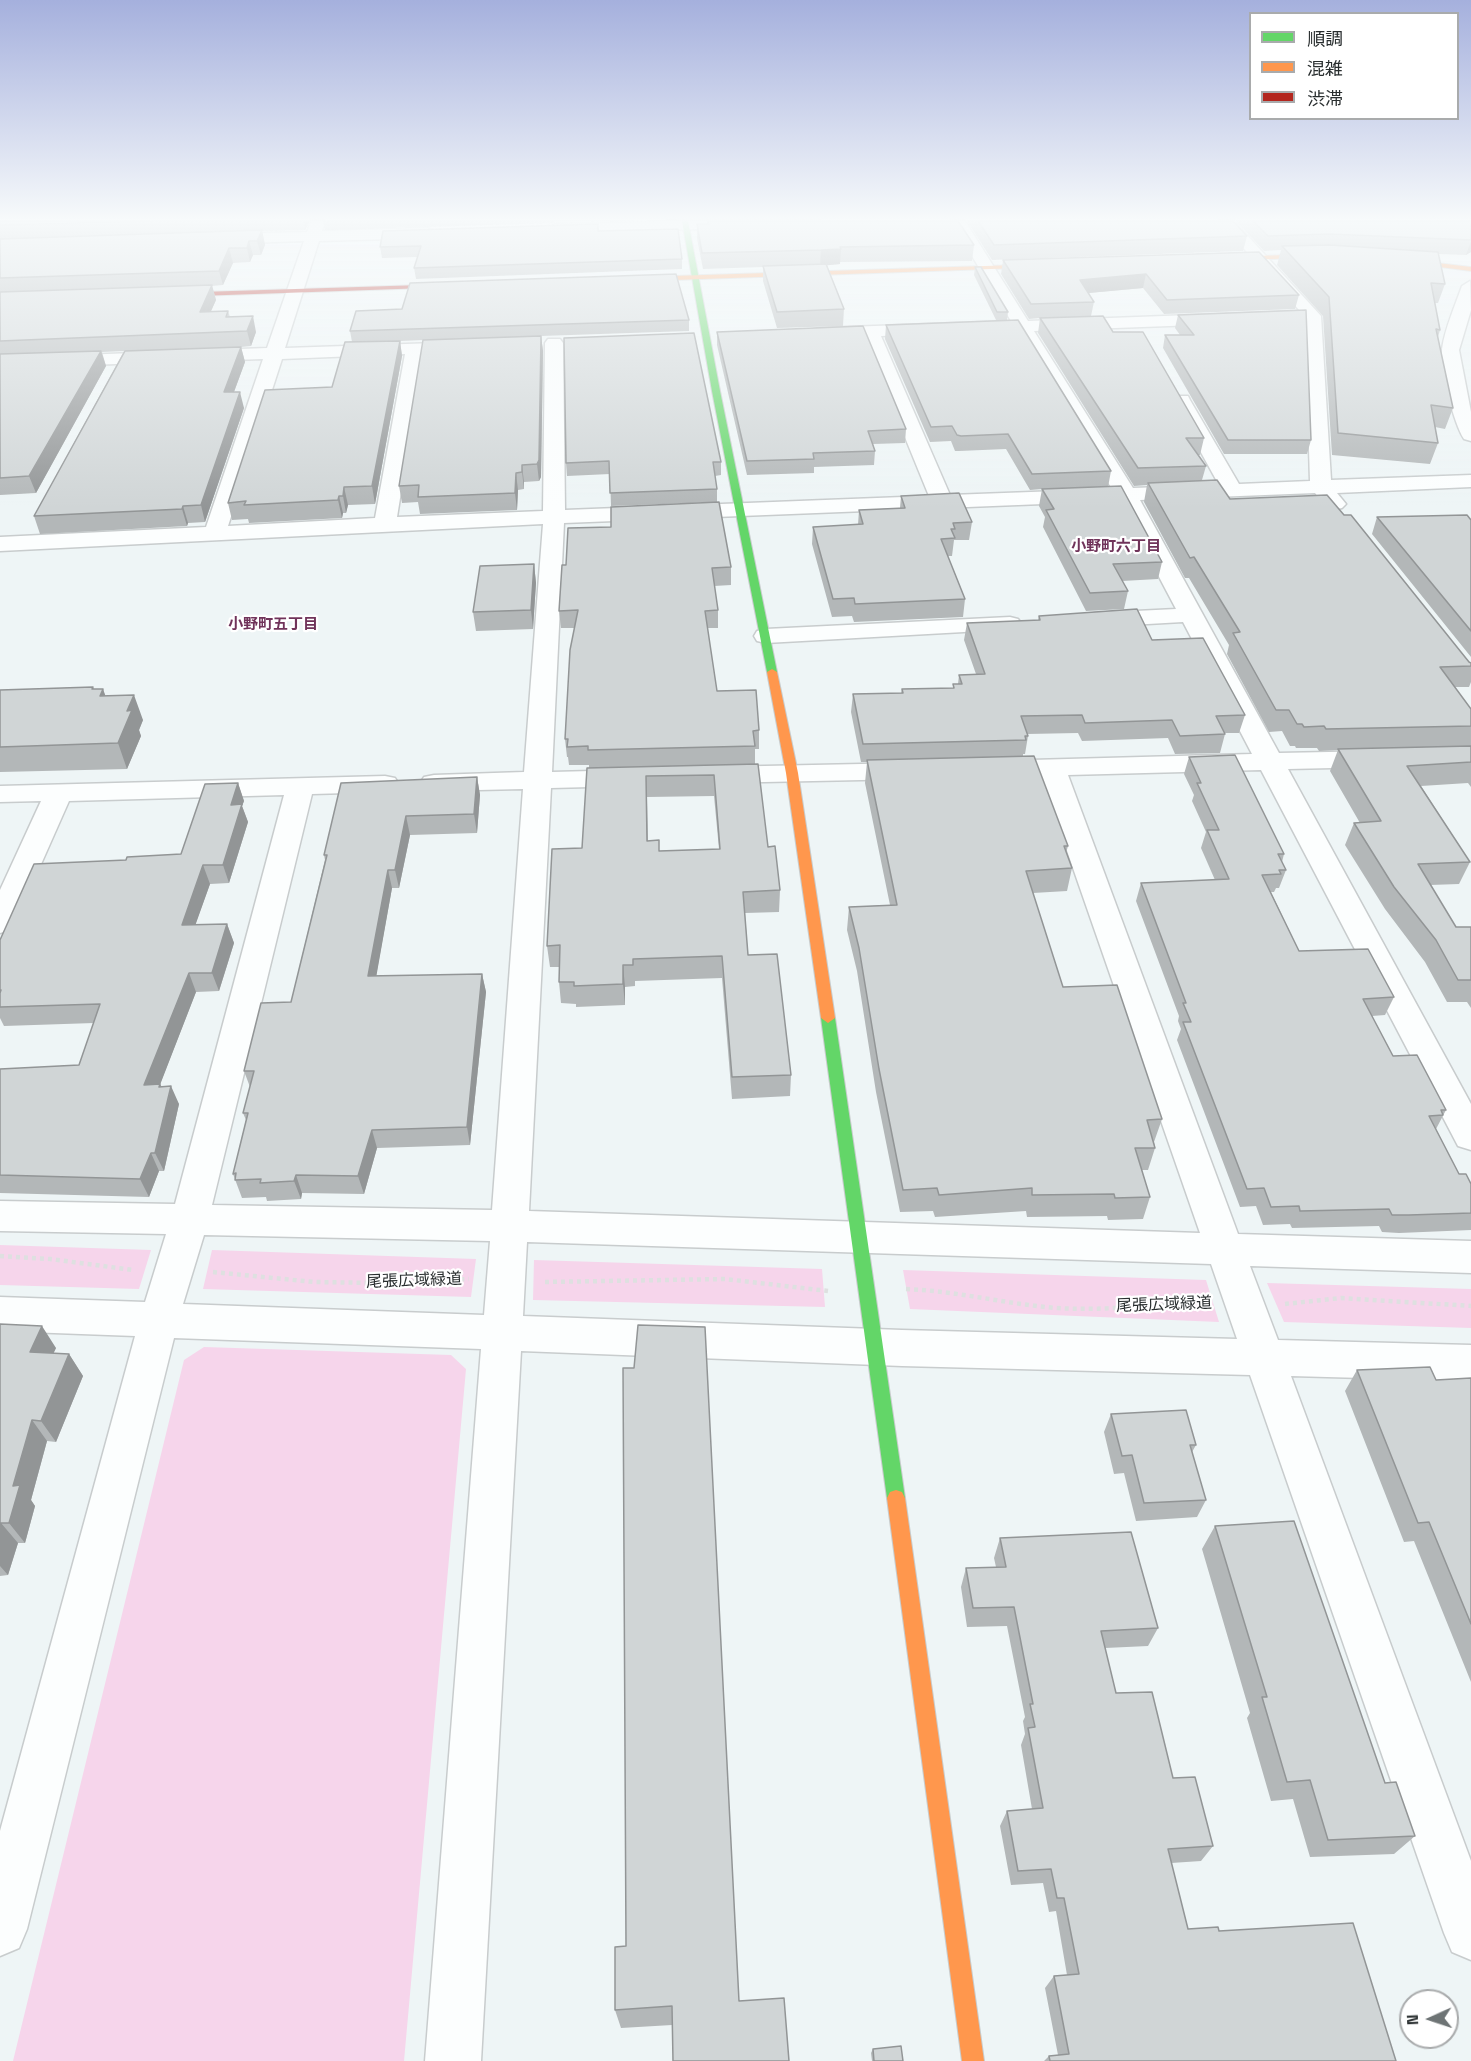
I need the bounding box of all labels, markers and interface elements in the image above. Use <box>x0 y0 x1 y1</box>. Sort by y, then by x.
legend <box>1249 12 1459 120</box>
text: 順調 <box>1307 27 1343 50</box>
text: 混雑 <box>1307 57 1343 80</box>
text: 渋滞 <box>1307 87 1343 110</box>
district label: 小野町六丁目 <box>1071 538 1161 556</box>
district label: 小野町五丁目 <box>228 616 318 634</box>
street label: 尾張広域緑道 <box>366 1270 462 1292</box>
street label: 尾張広域緑道 <box>1116 1294 1212 1316</box>
north arrow <box>1399 1989 1459 2049</box>
text: N <box>1402 2014 1423 2026</box>

